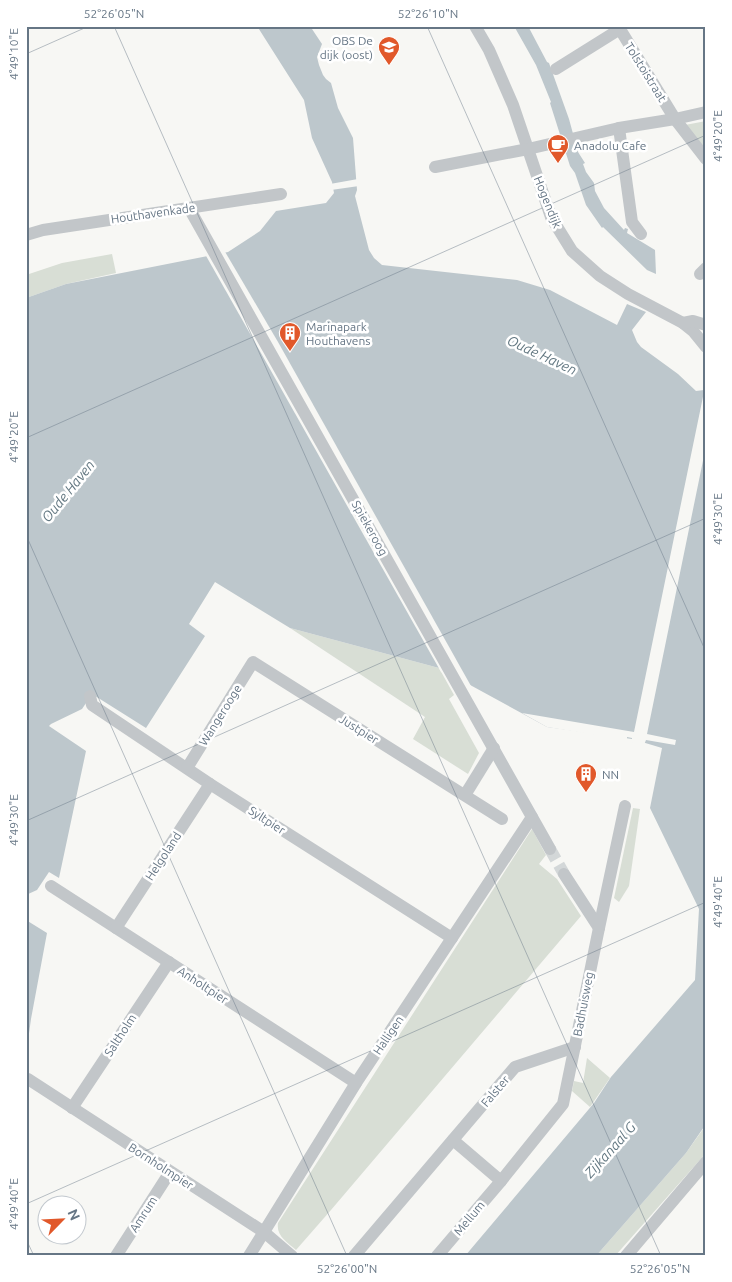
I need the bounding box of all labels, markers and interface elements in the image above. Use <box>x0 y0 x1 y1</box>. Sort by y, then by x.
text: 52°26'05"N <box>84 7 144 20</box>
text: 52°26'10"N <box>398 7 458 20</box>
text: 4°49'10"E <box>7 28 20 80</box>
place label: OBS De dijk (oost) <box>320 34 373 62</box>
school or university icon: OBS De dijk (oost) <box>377 35 401 66</box>
street label: Tolstoistraat <box>623 40 670 104</box>
text: 4°49'20"E <box>711 110 724 162</box>
cafe icon: Anadolu Cafe <box>546 133 570 164</box>
place label: Anadolu Cafe <box>574 139 646 152</box>
street label: Hogendijk <box>532 174 564 230</box>
street label: Houthavenkade <box>110 201 196 225</box>
place label: Marinapark Houthavens <box>306 320 370 347</box>
building icon: Marinapark Houthavens <box>278 321 302 352</box>
water label: Oude Haven <box>505 332 579 378</box>
text: 4°49'20"E <box>7 411 20 463</box>
water label: Oude Haven <box>38 457 98 525</box>
text: 4°49'30"E <box>711 493 724 545</box>
street label: Spiekeroog <box>350 498 390 558</box>
street label: Wangerooge <box>196 682 244 748</box>
street label: Justpier <box>337 712 381 746</box>
building icon: NN <box>574 762 598 793</box>
place label: NN <box>602 768 619 781</box>
text: 4°49'30"E <box>7 794 20 846</box>
street label: Syltpier <box>246 803 288 837</box>
street label: Helgoland <box>142 829 184 883</box>
text: 4°49'40"E <box>711 876 724 928</box>
street label: Anholtpier <box>175 964 231 1006</box>
street label: Badhuisweg <box>570 971 596 1037</box>
street label: Saltholm <box>102 1011 138 1059</box>
street label: Halligen <box>370 1013 406 1057</box>
street label: Falster <box>478 1073 512 1109</box>
water label: Zijkanaal G <box>580 1118 639 1182</box>
street label: Bornholmpier <box>126 1140 196 1192</box>
text: 4°49'40"E <box>7 1178 20 1230</box>
north arrow <box>38 1194 88 1244</box>
street label: Amrum <box>127 1194 159 1234</box>
street label: Mellum <box>451 1198 487 1238</box>
text: N <box>64 1207 83 1223</box>
text: 52°26'00"N <box>317 1262 377 1275</box>
text: 52°26'05"N <box>630 1262 690 1275</box>

